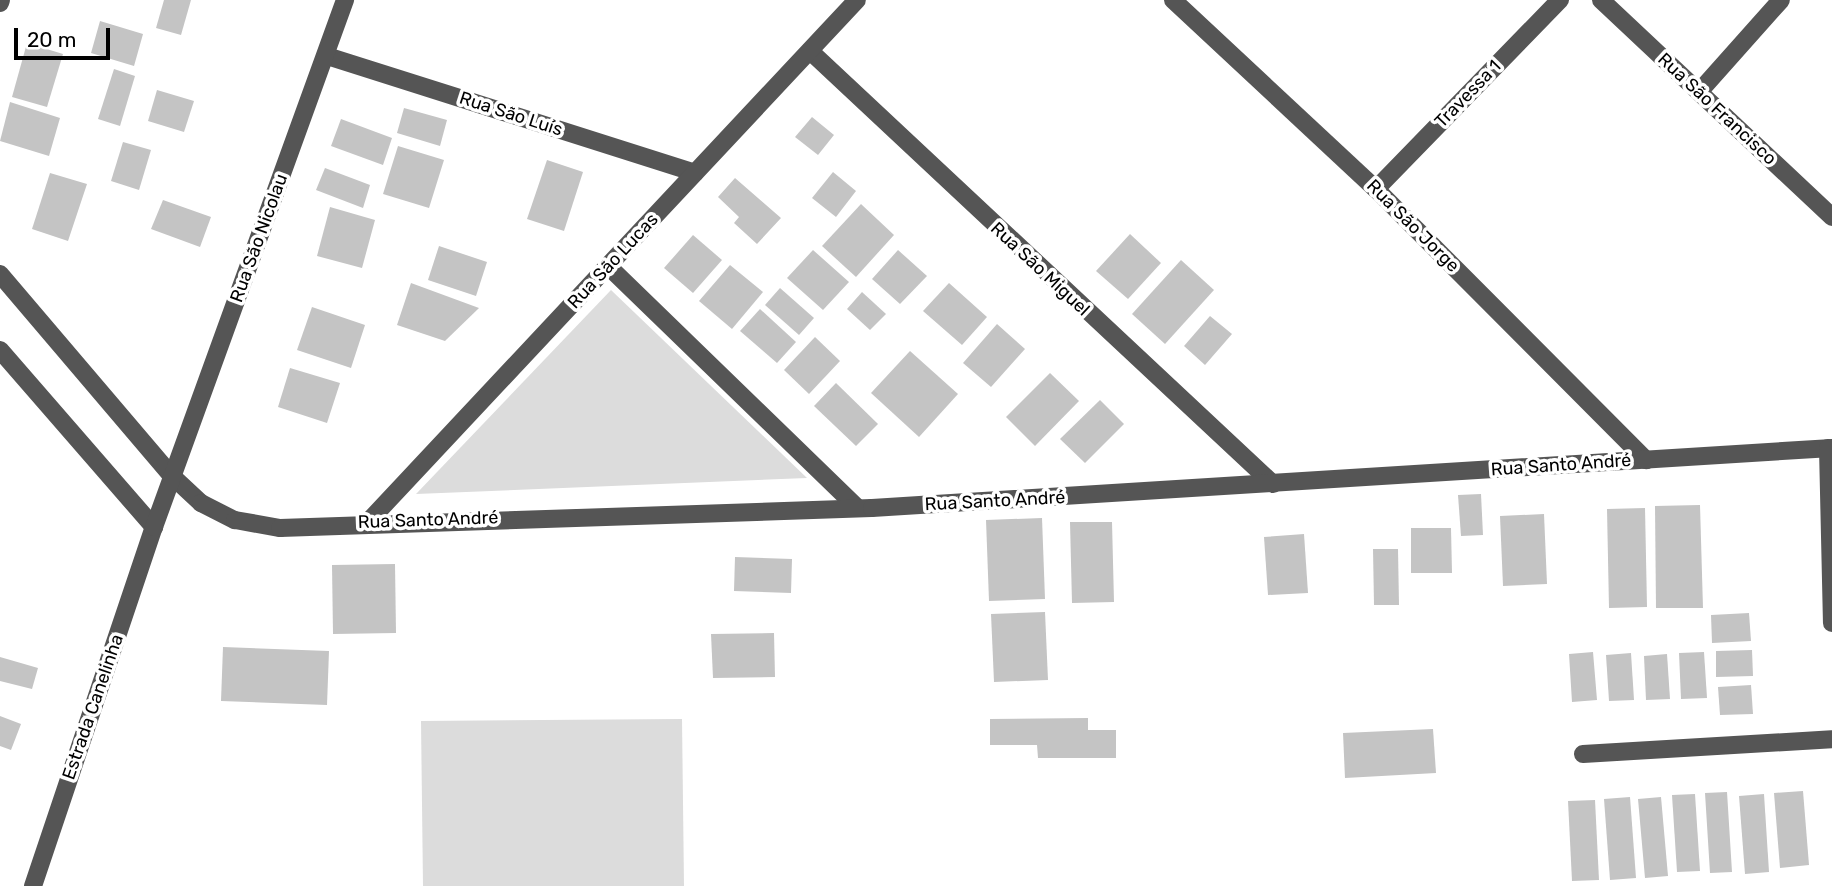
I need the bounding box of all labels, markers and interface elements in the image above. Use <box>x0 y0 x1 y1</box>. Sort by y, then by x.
scale bar <box>18 14 114 58</box>
text: 20 m <box>27 27 76 52</box>
street label: Rua São Francisco <box>1653 48 1781 170</box>
street label: Travessa 1 <box>1431 56 1505 132</box>
street label: Rua São Luís <box>457 87 565 141</box>
street label: Rua São Nicolau <box>226 171 292 305</box>
street label: Rua São Jorge <box>1362 175 1464 277</box>
street label: Rua São Lucas <box>563 209 663 313</box>
street label: Rua São Miguel <box>986 218 1094 320</box>
street label: Rua Santo André <box>1490 449 1632 481</box>
street label: Rua Santo André <box>924 487 1066 515</box>
street label: Rua Santo André <box>357 507 499 533</box>
street label: Estrada Canelinha <box>58 632 128 782</box>

